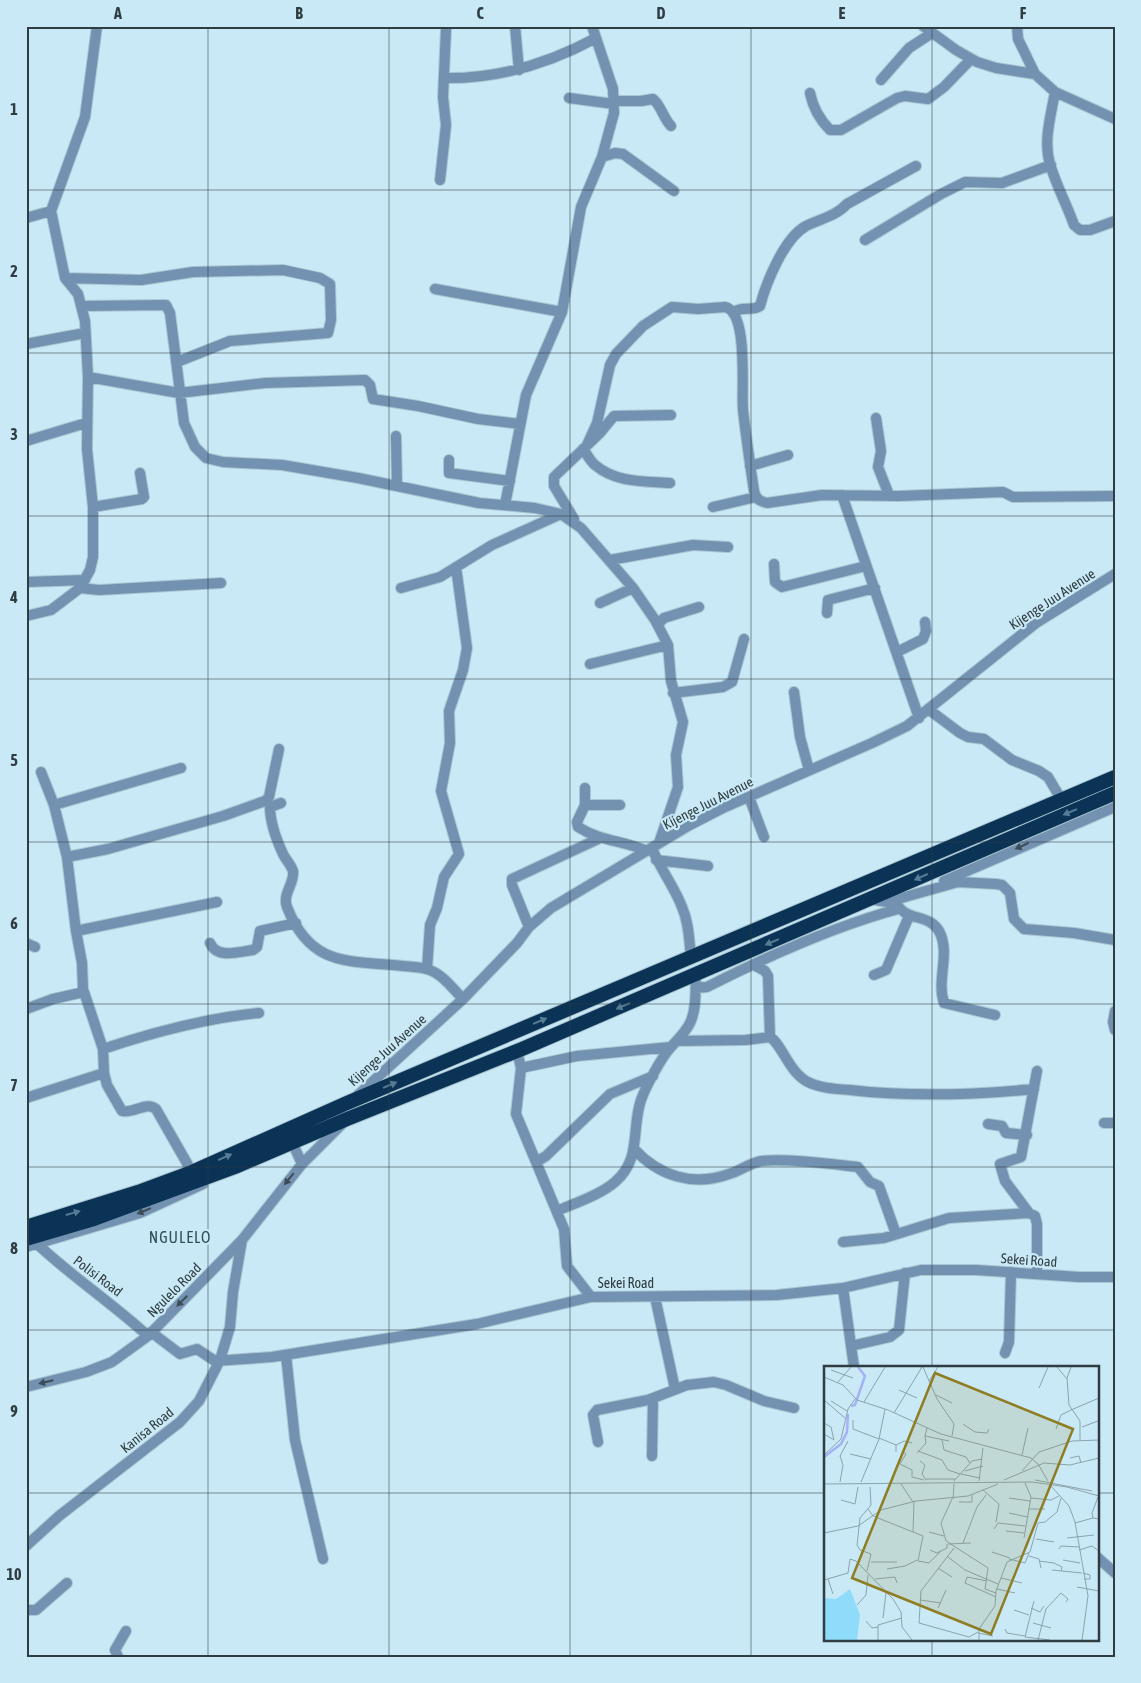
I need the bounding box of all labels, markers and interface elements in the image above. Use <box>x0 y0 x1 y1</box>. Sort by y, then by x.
text: A <box>113 4 122 22</box>
text: B <box>295 4 303 22</box>
text: C <box>476 4 484 22</box>
text: D <box>657 4 666 22</box>
text: E <box>839 4 846 22</box>
text: F <box>1020 4 1027 22</box>
text: 1 <box>10 100 18 118</box>
text: 2 <box>10 262 18 280</box>
text: 3 <box>10 425 18 443</box>
street label: Kijenge Juu Avenue <box>1006 565 1098 633</box>
text: 4 <box>9 588 18 606</box>
text: 5 <box>10 751 18 769</box>
street label: Kijenge Juu Avenue <box>660 773 756 833</box>
one-way arrow <box>1063 809 1077 817</box>
one-way arrow <box>1015 843 1029 851</box>
one-way arrow <box>914 873 928 881</box>
text: 6 <box>10 914 18 932</box>
one-way arrow <box>765 938 779 946</box>
one-way arrow <box>615 1002 630 1010</box>
street label: Kijenge Juu Avenue <box>345 1011 429 1089</box>
one-way arrow <box>533 1017 547 1025</box>
text: 7 <box>10 1076 18 1094</box>
one-way arrow <box>383 1081 397 1089</box>
one-way arrow <box>218 1153 232 1161</box>
one-way arrow <box>284 1173 295 1186</box>
one-way arrow <box>137 1208 151 1216</box>
one-way arrow <box>65 1209 80 1217</box>
district label: NGULELO <box>149 1228 211 1246</box>
text: 8 <box>10 1239 18 1257</box>
street label: Sekei Road <box>1000 1250 1058 1270</box>
street label: Polisi Road <box>70 1252 126 1300</box>
street label: Ngulelo Road <box>144 1260 204 1320</box>
street label: Sekei Road <box>598 1275 654 1291</box>
one-way arrow <box>176 1295 188 1307</box>
inset map <box>824 1366 1098 1640</box>
one-way arrow <box>38 1378 53 1386</box>
text: 9 <box>10 1402 18 1420</box>
street label: Kanisa Road <box>117 1404 177 1456</box>
text: 10 <box>6 1565 22 1583</box>

